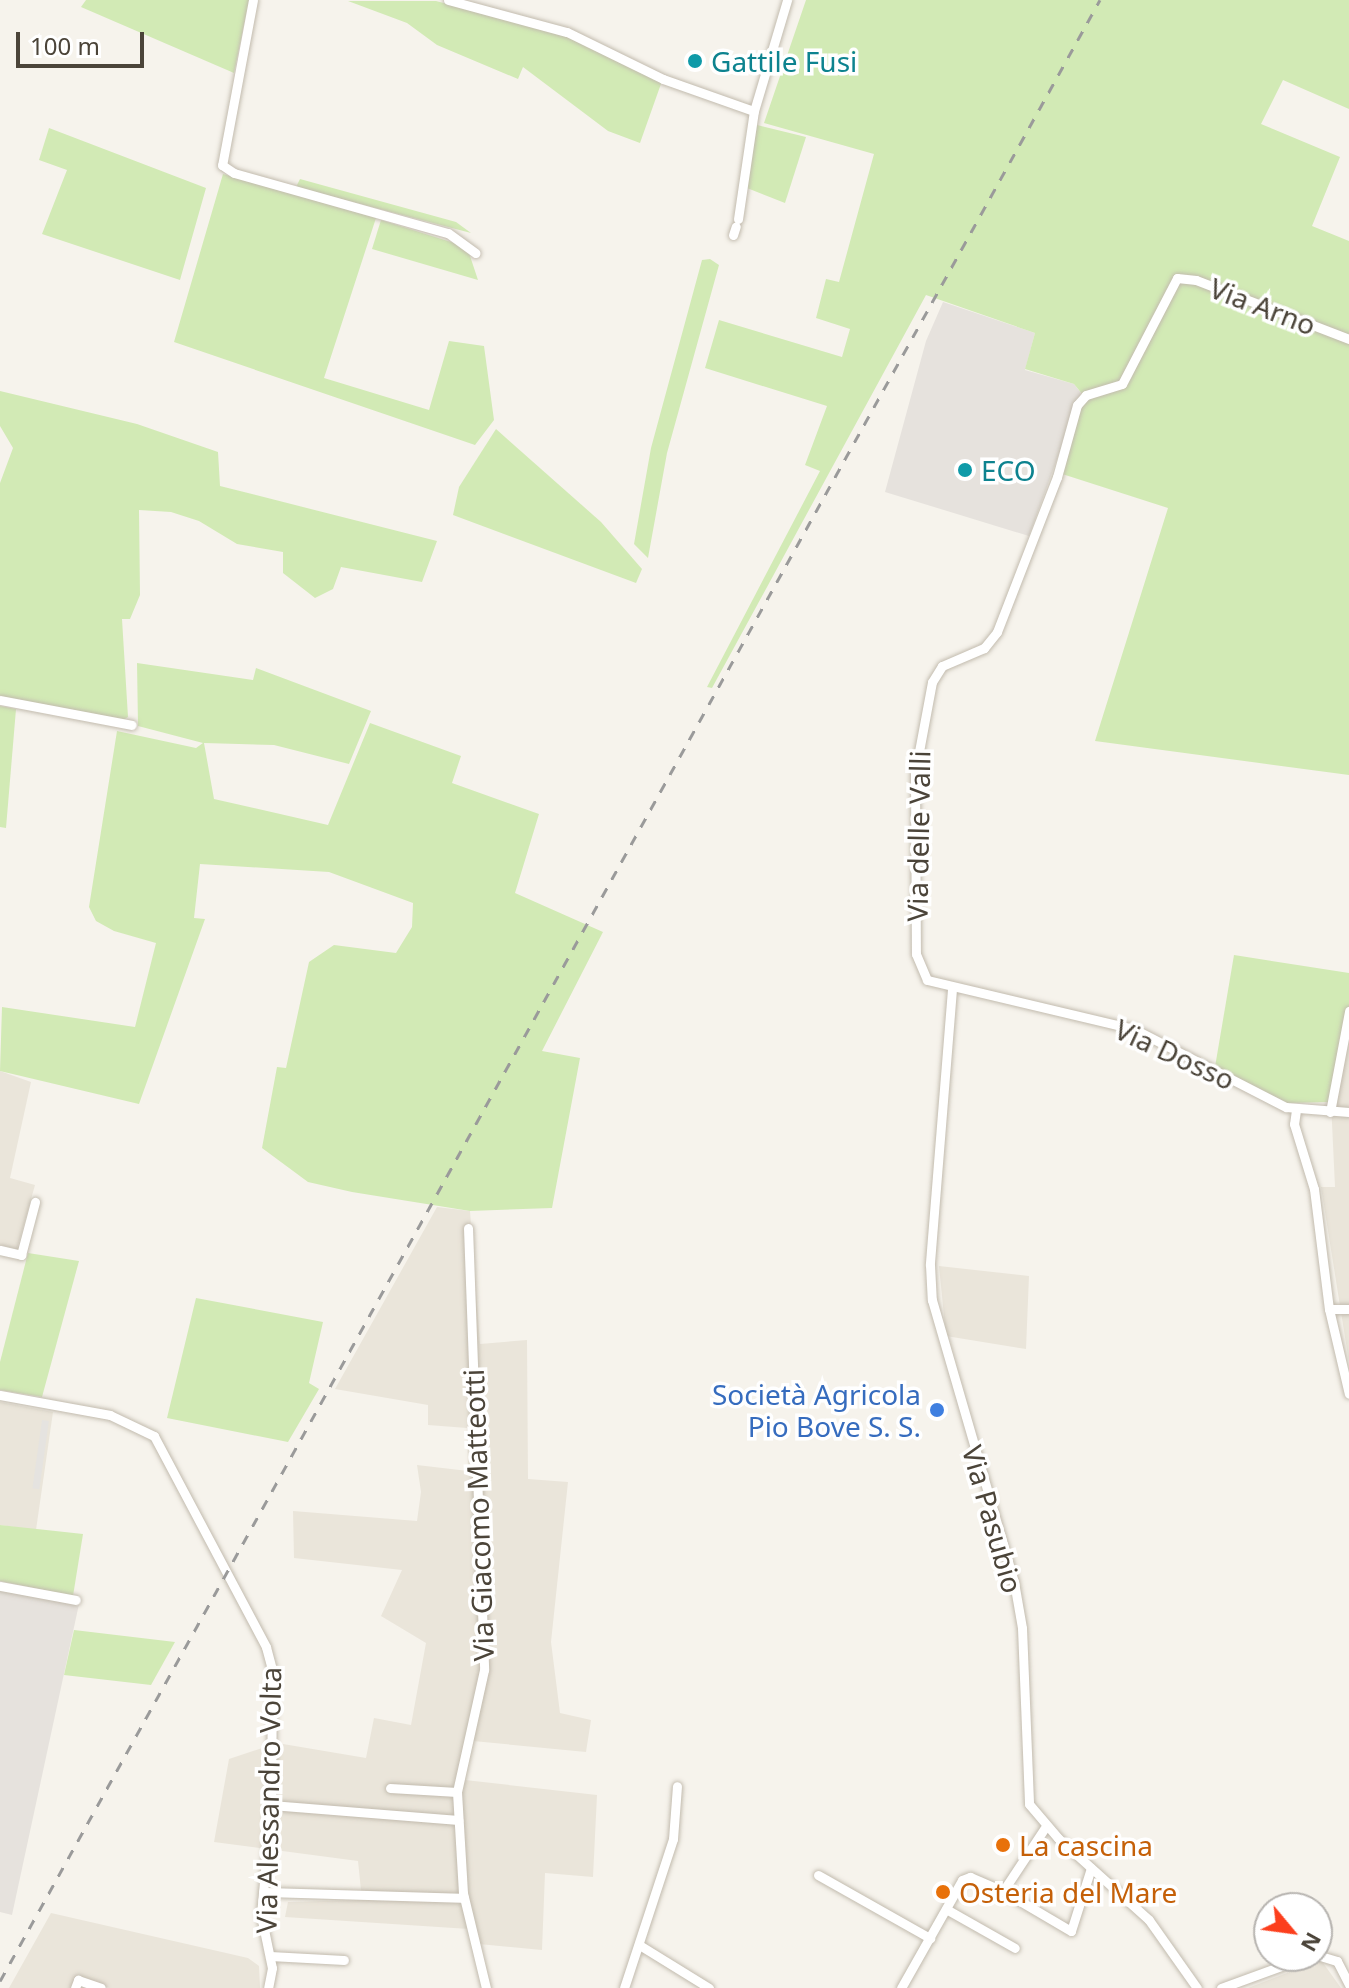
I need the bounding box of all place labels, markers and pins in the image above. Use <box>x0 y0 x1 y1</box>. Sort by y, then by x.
place label: Gattile Fusi <box>711 44 857 78</box>
marker: Gattile Fusi <box>686 52 704 70</box>
place label: ECO <box>981 453 1036 487</box>
marker: ECO <box>956 461 974 479</box>
place label: Società Agricola Pio Bove S. S. <box>712 1377 921 1443</box>
marker: Società Agricola Pio Bove S. S. <box>928 1401 946 1419</box>
place label: La cascina <box>1019 1828 1153 1862</box>
marker: La cascina <box>994 1836 1012 1854</box>
place label: Osteria del Mare <box>959 1875 1177 1909</box>
marker: Osteria del Mare <box>934 1883 952 1901</box>

